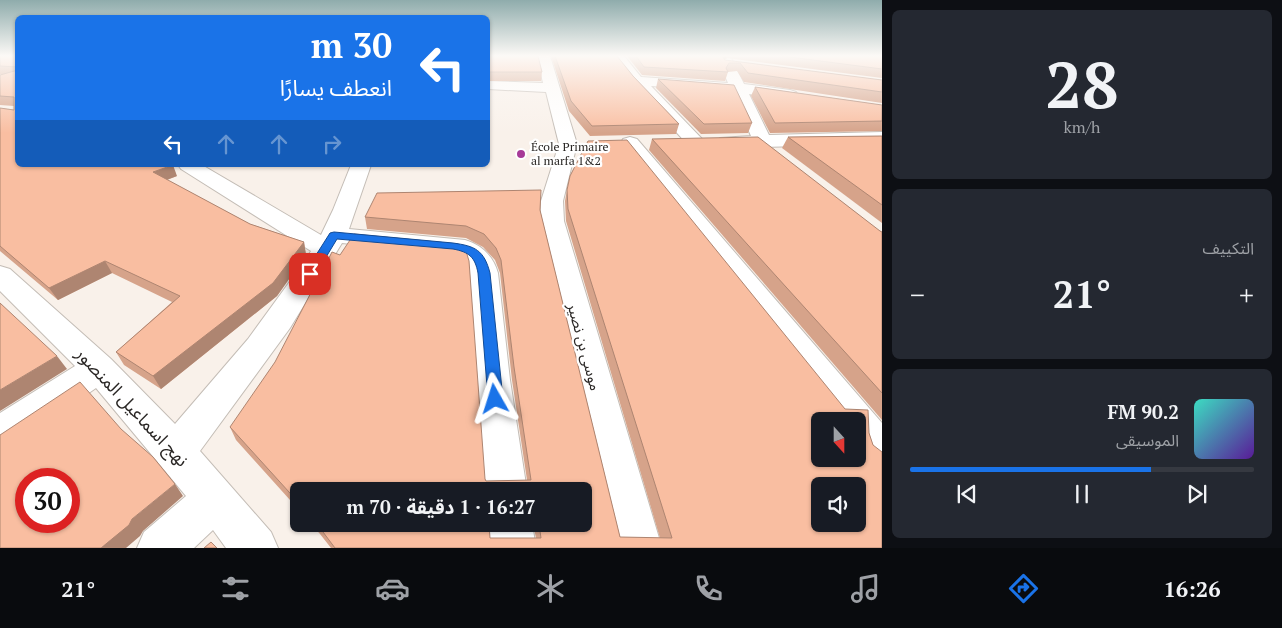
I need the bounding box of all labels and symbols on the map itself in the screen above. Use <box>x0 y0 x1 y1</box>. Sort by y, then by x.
place label: École Primaire al marfa 1&2 <box>531 139 609 168</box>
marker: École Primaire al marfa 1&2 <box>515 148 527 160</box>
pin <box>289 253 331 295</box>
street label: موسى بن نصير <box>563 300 606 393</box>
street label: نهج اسماعيل المنصور <box>69 341 194 473</box>
position arrow <box>468 372 520 424</box>
north arrow <box>811 412 866 468</box>
speed limit sign: 30 <box>15 468 80 533</box>

